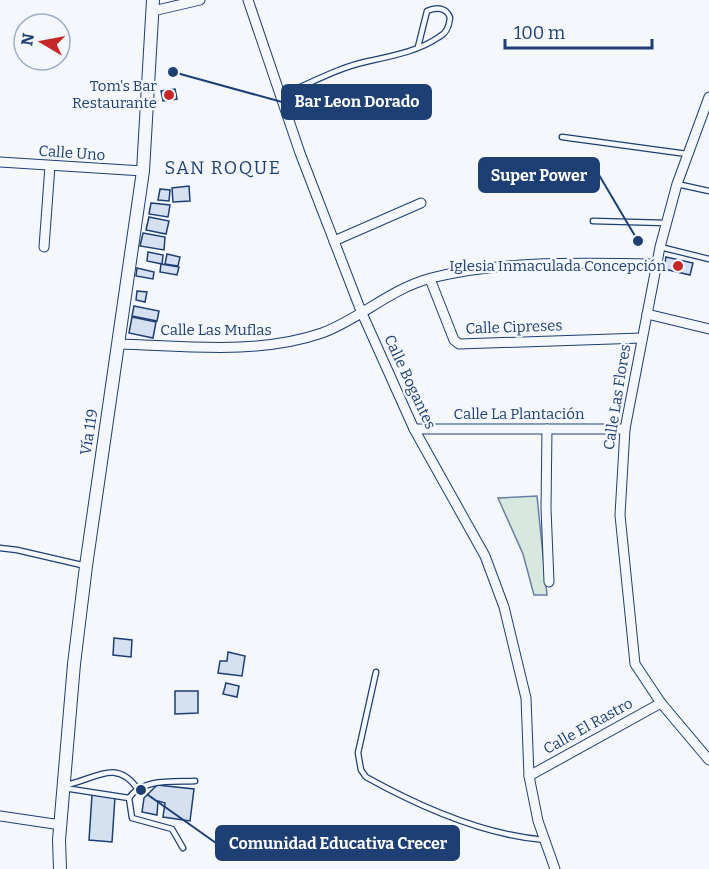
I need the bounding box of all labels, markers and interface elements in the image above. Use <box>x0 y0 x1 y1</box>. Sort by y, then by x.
north arrow <box>12 12 72 72</box>
scale bar <box>505 12 652 50</box>
text: 100 m <box>514 22 565 44</box>
text: N <box>17 32 38 47</box>
place label: Tom's Bar Restaurante <box>72 77 157 112</box>
callout: Bar Leon Dorado <box>282 85 431 119</box>
marker: Tom's Bar Restaurante <box>162 88 176 102</box>
text: Bar Leon Dorado <box>294 92 420 111</box>
street label: Calle Uno <box>38 142 106 164</box>
district label: SAN ROQUE <box>165 157 281 179</box>
callout: Super Power <box>479 158 599 192</box>
text: Super Power <box>491 166 588 185</box>
place label: Iglesia Inmaculada Concepción <box>449 257 666 275</box>
marker: Iglesia Inmaculada Concepción <box>671 259 685 273</box>
street label: Calle Cipreses <box>465 316 563 338</box>
street label: Calle Las Muflas <box>160 321 272 339</box>
street label: Calle Bogantes <box>380 332 440 432</box>
street label: Calle Las Flores <box>600 343 634 451</box>
street label: Calle La Plantación <box>454 405 585 423</box>
street label: Vía 119 <box>76 408 102 456</box>
street label: Calle El Rastro <box>540 694 636 758</box>
callout: Comunidad Educativa Crecer <box>216 826 459 860</box>
text: Comunidad Educativa Crecer <box>229 834 448 853</box>

